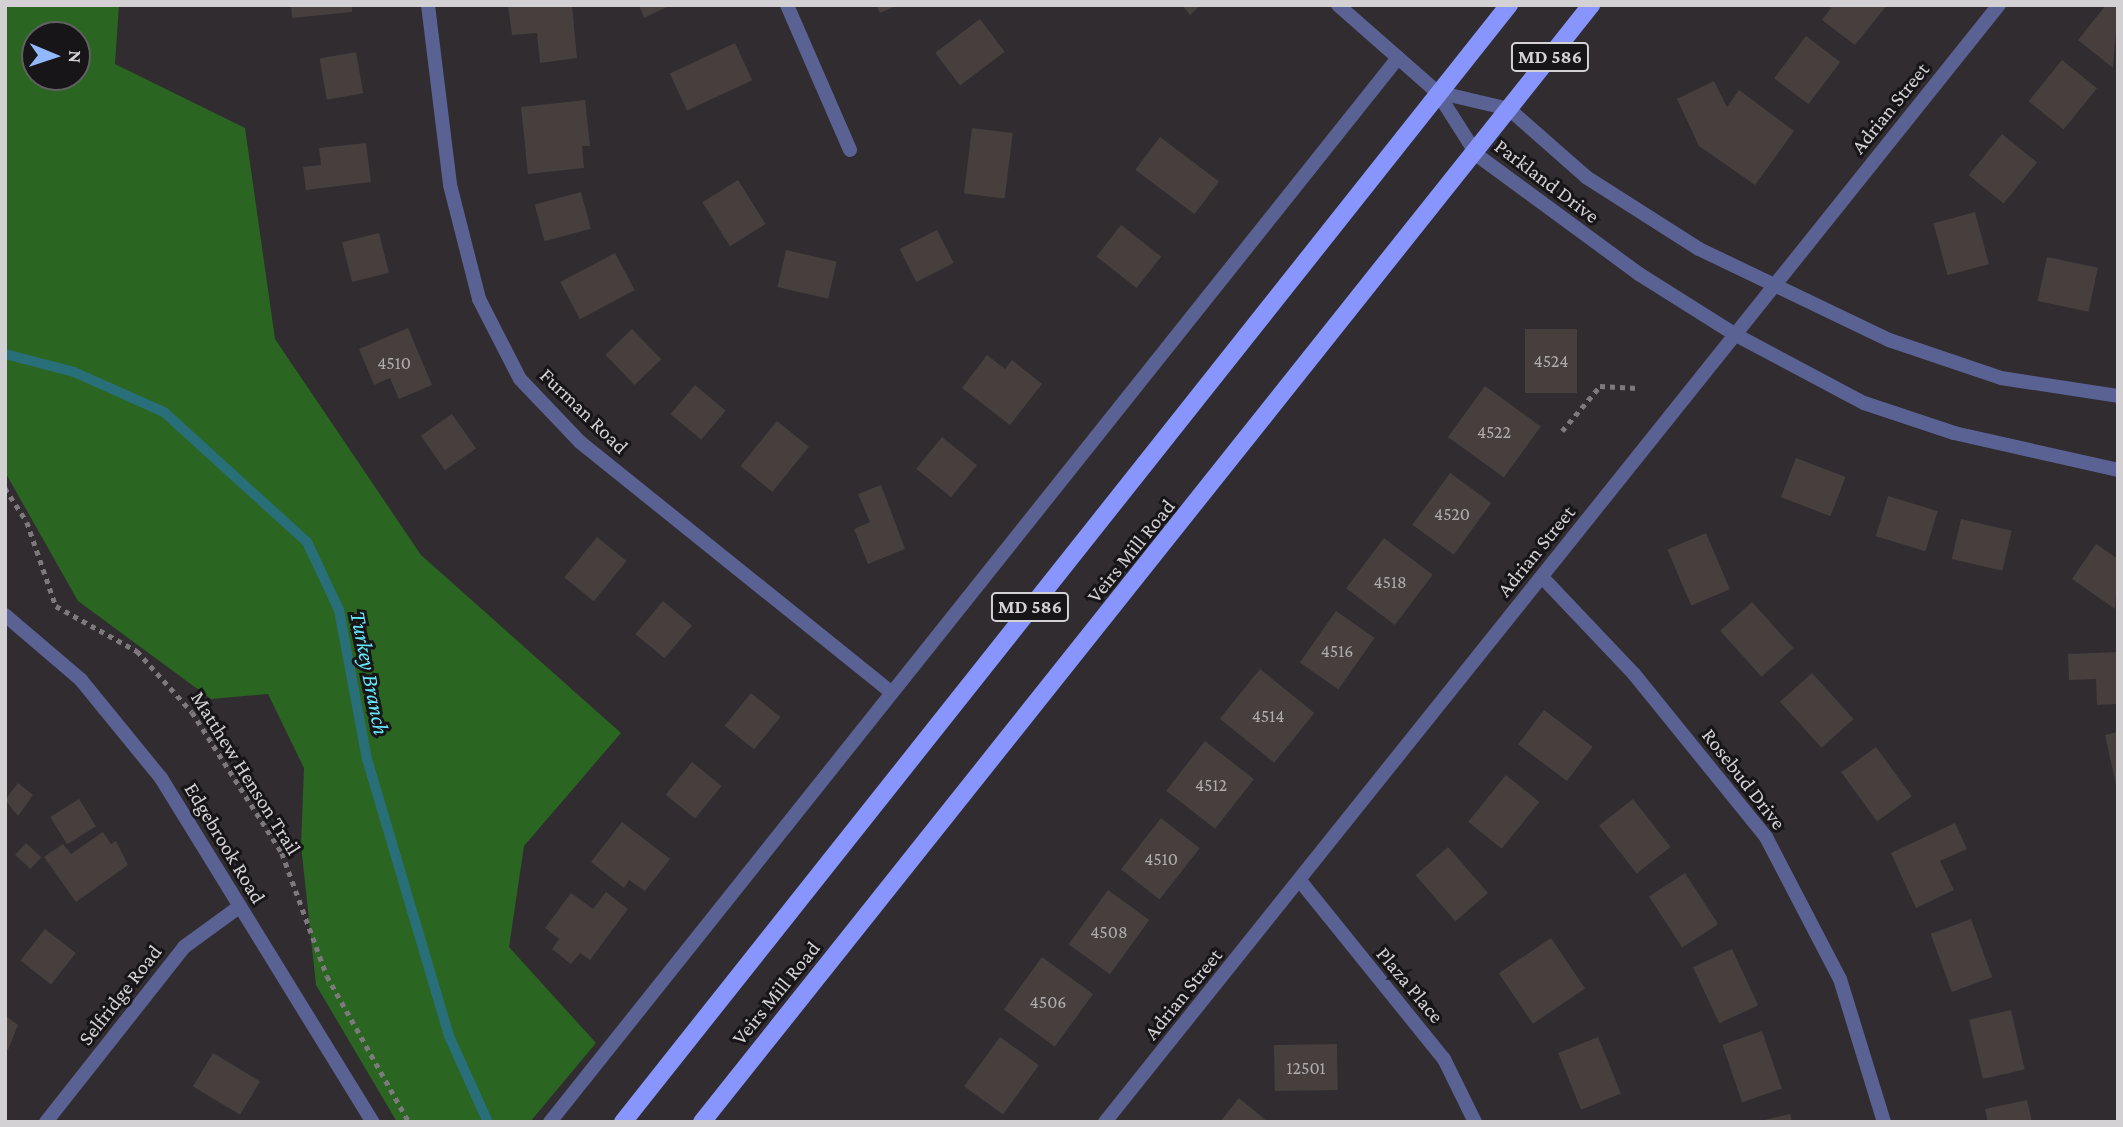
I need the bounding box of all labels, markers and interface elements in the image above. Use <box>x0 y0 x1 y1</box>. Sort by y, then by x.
north arrow <box>21 21 91 91</box>
road number: MD 586 <box>1510 41 1590 72</box>
text: N <box>65 50 86 64</box>
street label: Adrian Street <box>1846 57 1934 159</box>
street label: Parkland Drive <box>1490 133 1604 229</box>
house number: 4524 <box>1534 350 1568 372</box>
house number: 4510 <box>377 352 411 374</box>
street label: Furman Road <box>535 363 633 459</box>
house number: 4522 <box>1477 421 1511 443</box>
street label: Veirs Mill Road <box>1082 494 1180 608</box>
street label: Adrian Street <box>1492 500 1580 602</box>
house number: 4520 <box>1434 503 1470 525</box>
house number: 4518 <box>1373 571 1407 593</box>
road number: MD 586 <box>990 592 1070 622</box>
water label: Turkey Branch <box>344 609 396 737</box>
house number: 4516 <box>1321 640 1353 662</box>
street label: Matthew Henson Trail <box>185 686 307 860</box>
house number: 4514 <box>1252 705 1284 727</box>
street label: Rosebud Drive <box>1697 723 1791 835</box>
house number: 4512 <box>1195 774 1227 796</box>
street label: Edgebrook Road <box>179 778 271 908</box>
house number: 4510 <box>1144 848 1178 870</box>
house number: 4508 <box>1090 921 1128 943</box>
street label: Veirs Mill Road <box>727 936 825 1050</box>
street label: Selfridge Road <box>73 940 167 1050</box>
street label: Plaza Place <box>1371 942 1449 1028</box>
street label: Adrian Street <box>1139 943 1227 1045</box>
house number: 4506 <box>1030 991 1066 1013</box>
house number: 12501 <box>1286 1057 1326 1079</box>

